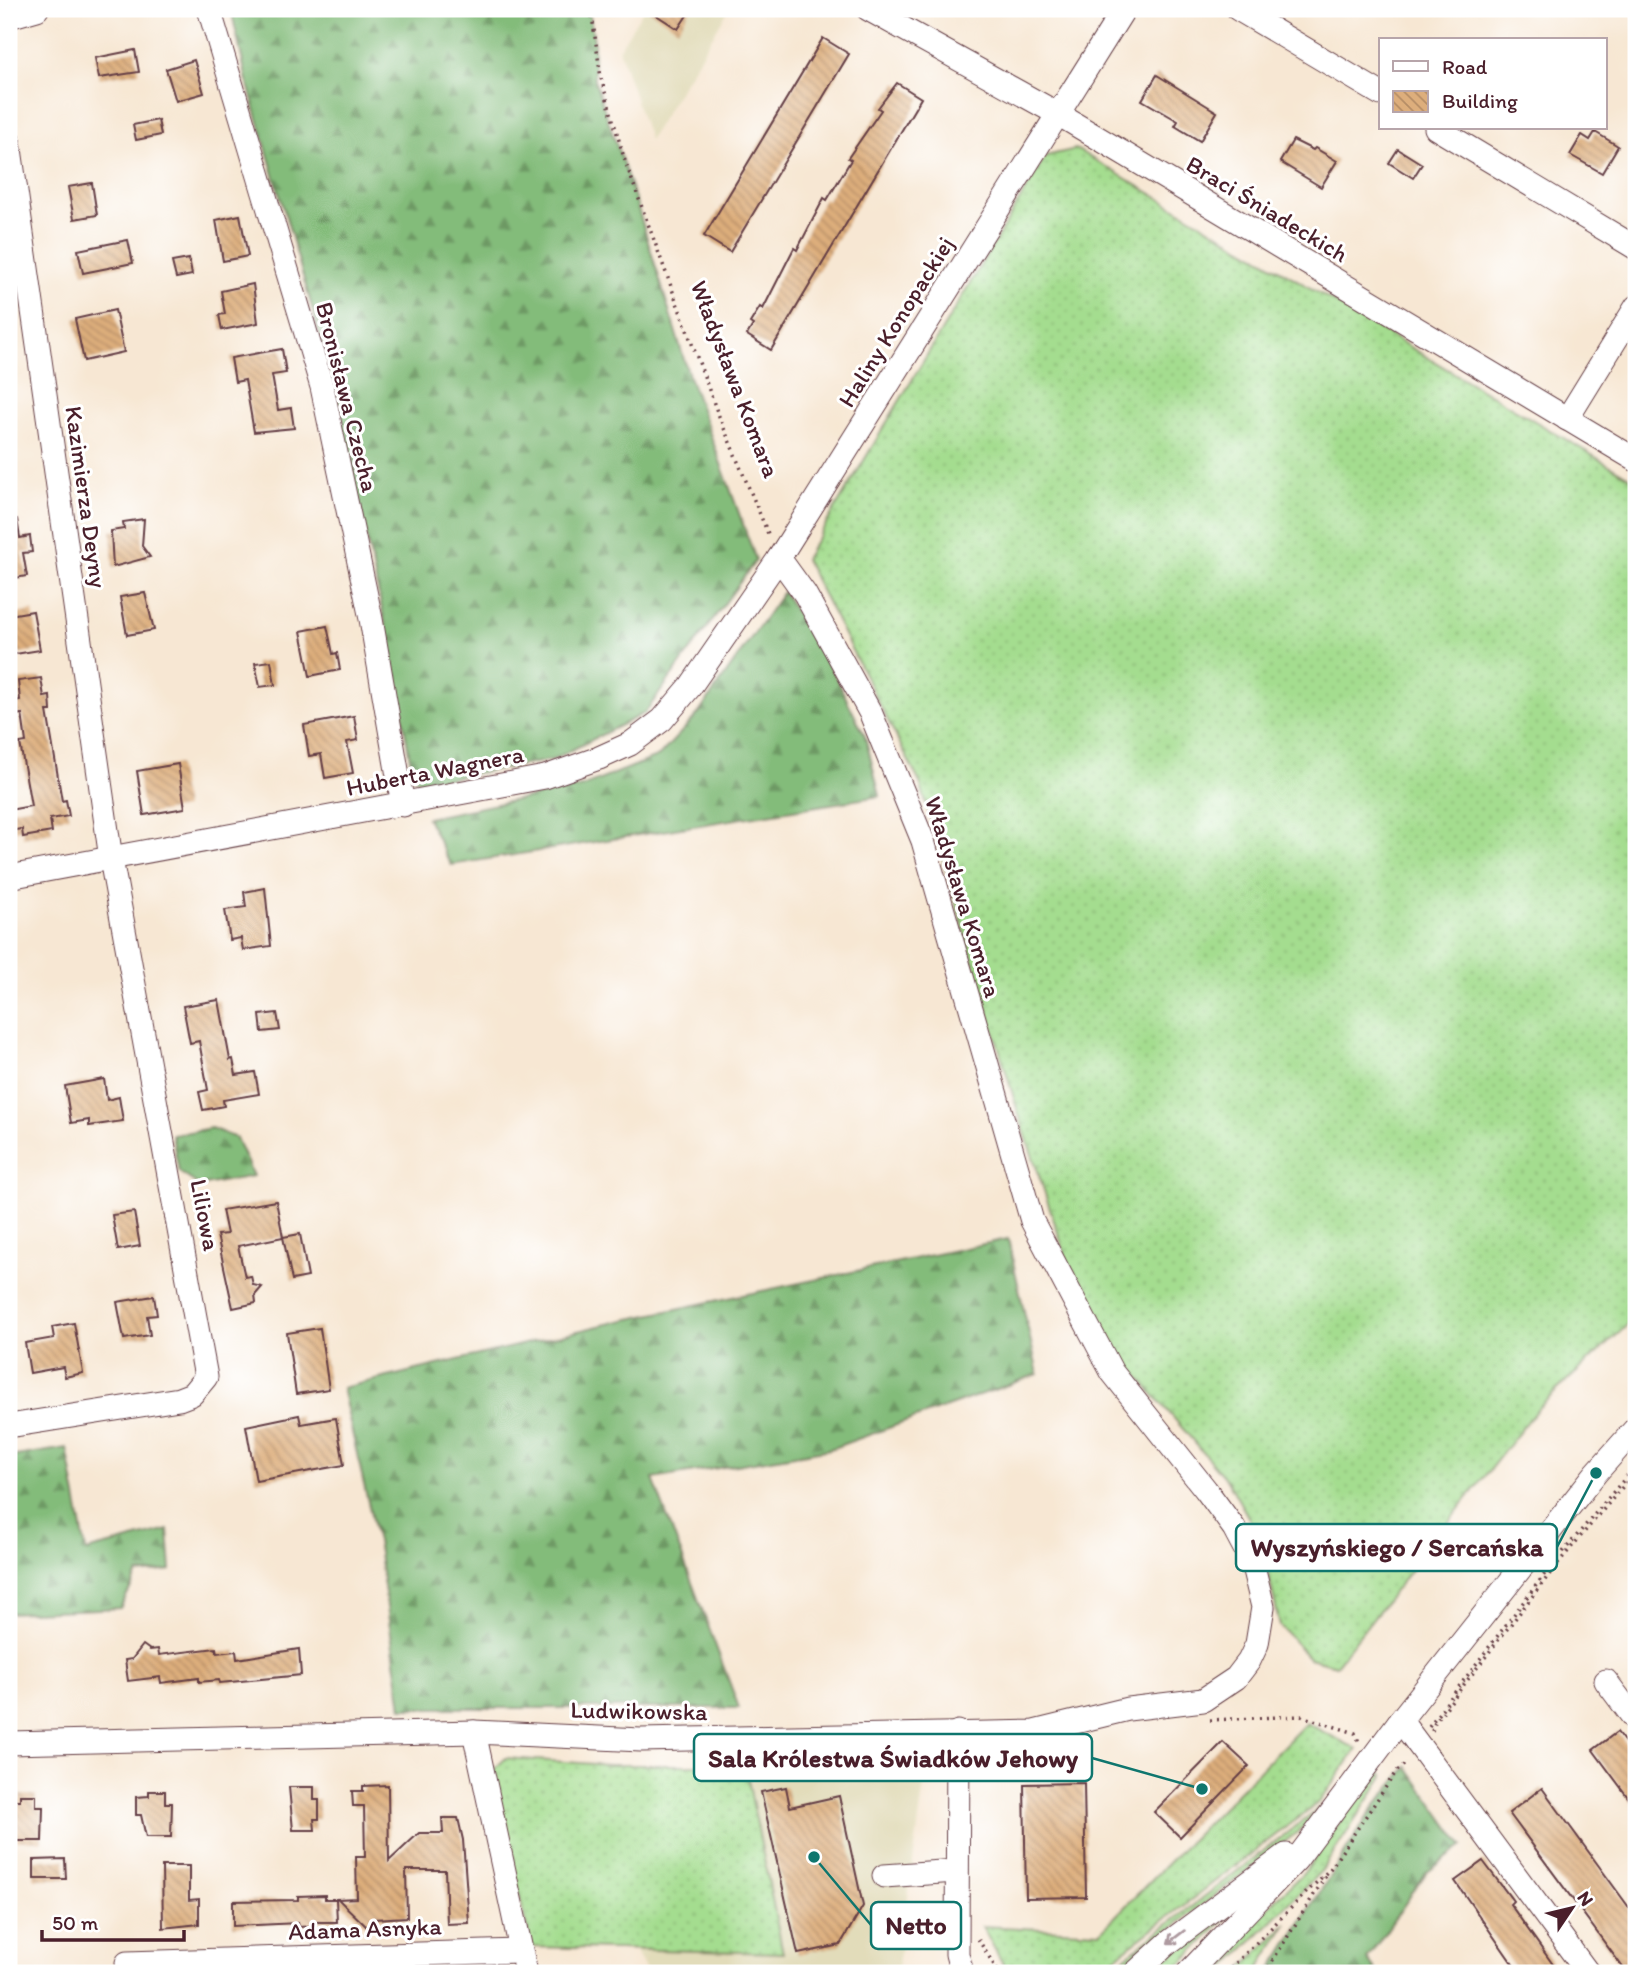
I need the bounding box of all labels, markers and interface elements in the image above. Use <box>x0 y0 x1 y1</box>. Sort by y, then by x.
legend <box>1379 38 1606 130</box>
text: Road <box>1442 54 1488 79</box>
text: Building <box>1442 88 1518 113</box>
street label: Braci Śniadeckich <box>1181 149 1353 268</box>
street label: Haliny Konopackiej <box>831 231 960 412</box>
street label: Władysława Komara <box>685 276 787 482</box>
street label: Bronisława Czecha <box>310 299 385 495</box>
street label: Kazimierza Deyny <box>59 404 114 590</box>
street label: Huberta Wagnera <box>344 739 527 802</box>
street label: Władysława Komara <box>919 793 1008 1001</box>
street label: Liliowa <box>184 1177 227 1254</box>
callout: Wyszyńskiego / Sercańska <box>1236 1524 1557 1571</box>
text: Wyszyńskiego / Sercańska <box>1250 1531 1544 1563</box>
street label: Ludwikowska <box>570 1695 708 1726</box>
callout: Sala Królestwa Świadków Jehowy <box>694 1734 1092 1781</box>
text: Sala Królestwa Świadków Jehowy <box>708 1742 1079 1774</box>
north arrow <box>1536 1874 1606 1944</box>
text: N <box>1572 1887 1599 1910</box>
scale bar <box>42 1898 184 1942</box>
callout: Netto <box>871 1902 961 1949</box>
text: Netto <box>885 1909 947 1941</box>
text: 50 m <box>52 1910 99 1935</box>
street label: Adama Asnyka <box>288 1911 443 1946</box>
one-way arrow <box>1167 1930 1186 1944</box>

